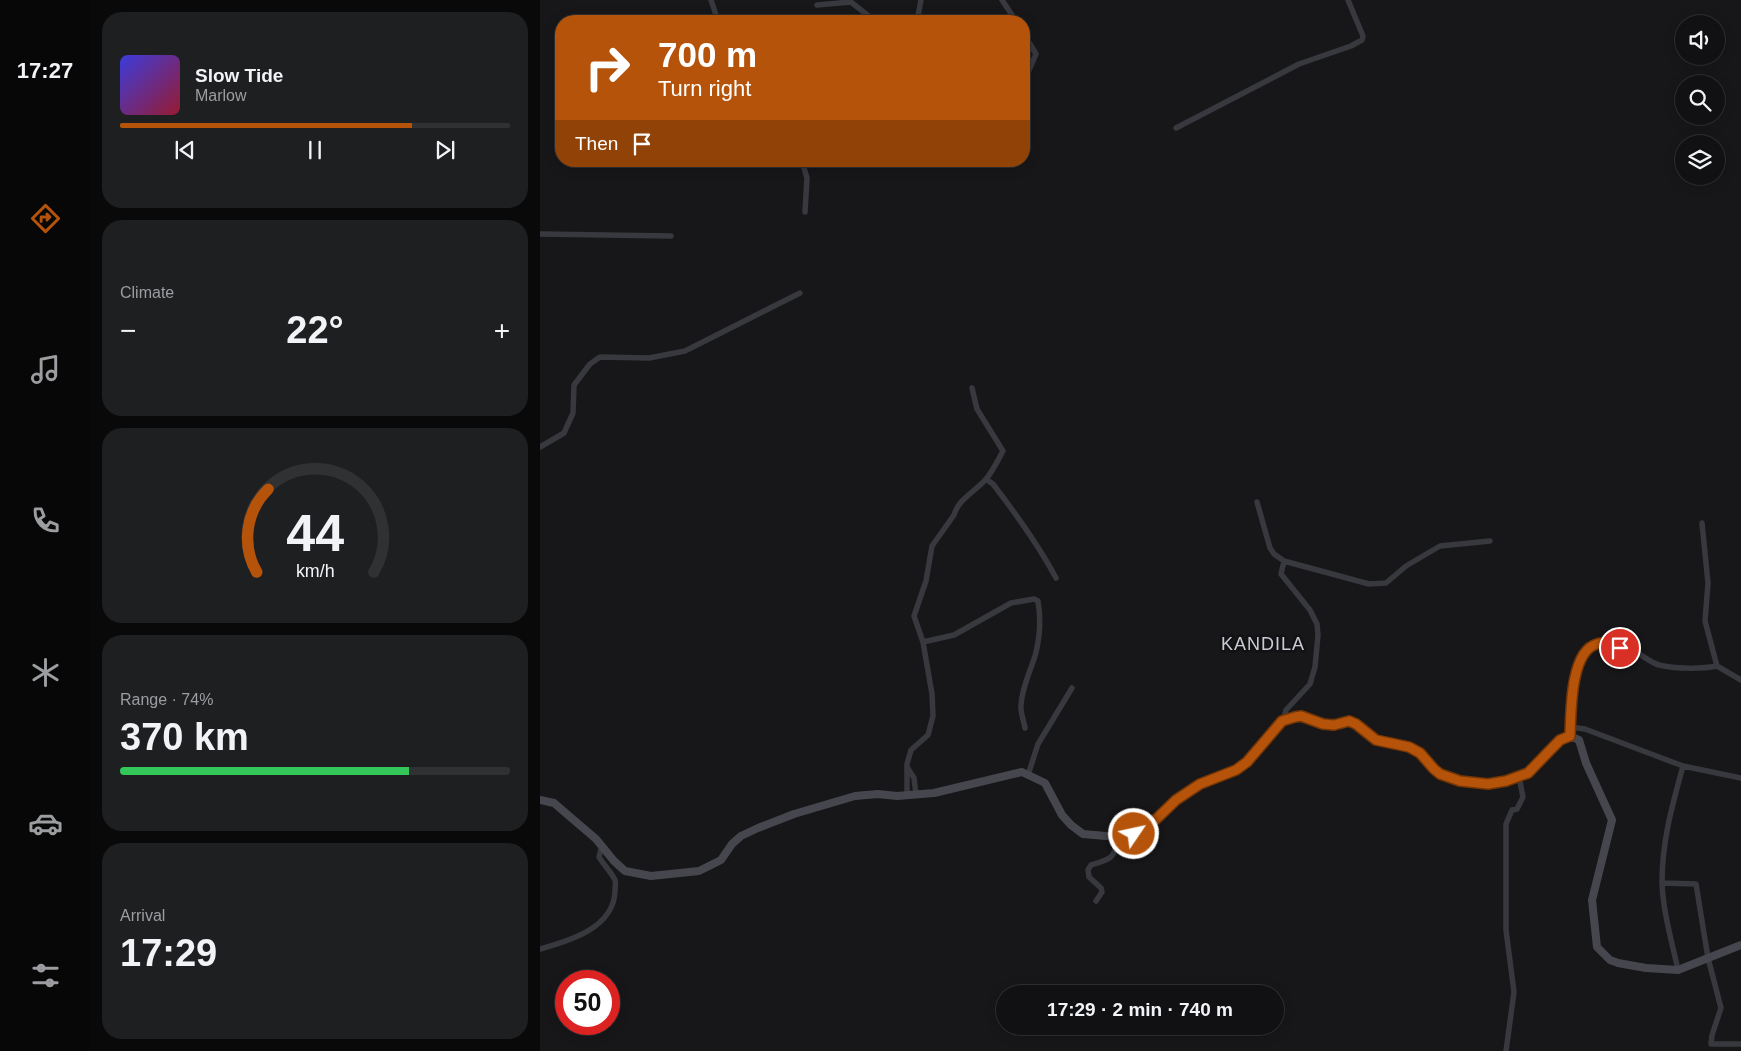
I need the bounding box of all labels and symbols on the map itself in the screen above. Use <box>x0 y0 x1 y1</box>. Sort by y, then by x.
pin <box>1599 627 1641 669</box>
district label: KANDILA <box>1221 634 1305 654</box>
position arrow <box>1107 807 1159 859</box>
speed limit sign: 50 <box>555 970 620 1035</box>

